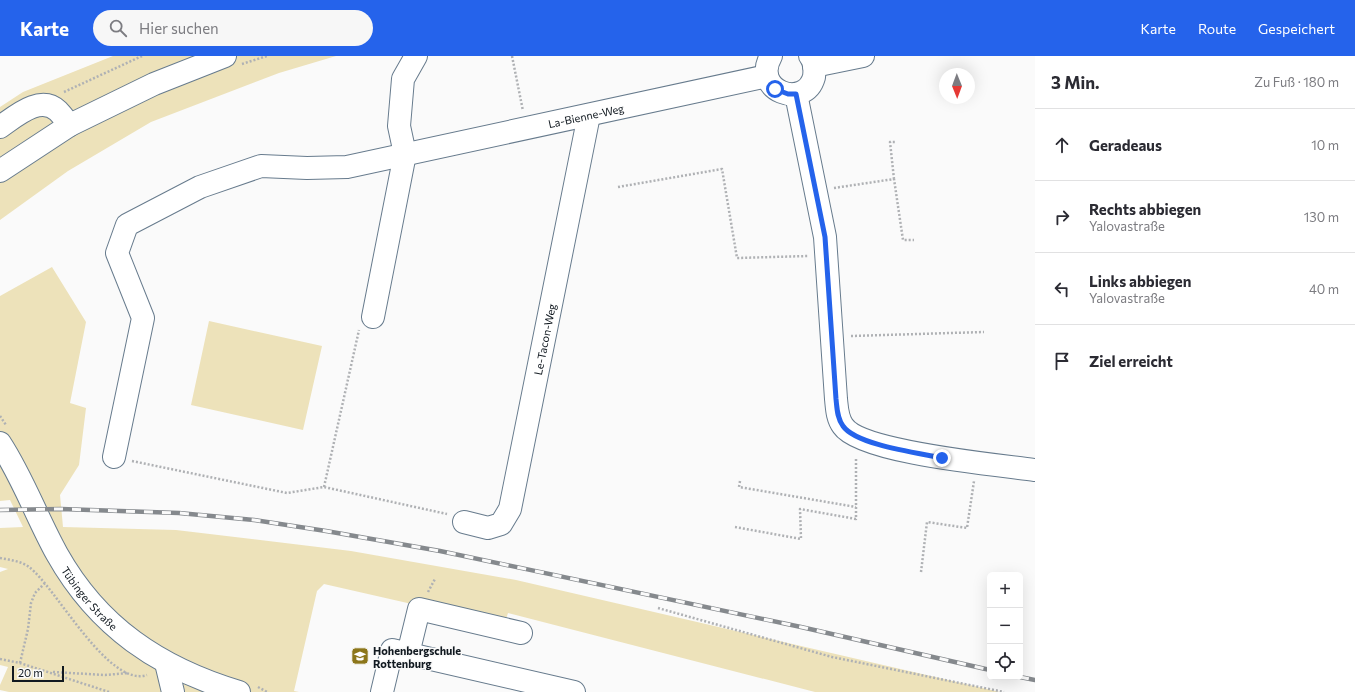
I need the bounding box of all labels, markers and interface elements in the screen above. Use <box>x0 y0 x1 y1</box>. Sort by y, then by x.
search box <box>93 10 373 46</box>
text: Karte <box>20 17 69 40</box>
icon: search <box>107 17 129 39</box>
text: Hier suchen <box>139 19 219 37</box>
text: Karte <box>1141 20 1176 37</box>
text: Route <box>1198 20 1236 37</box>
text: Gespeichert <box>1258 20 1335 37</box>
north arrow <box>939 68 975 104</box>
text: 3 Min. <box>1051 72 1100 93</box>
text: Zu Fuß · 180 m <box>1254 74 1339 90</box>
route start <box>766 80 784 98</box>
street label: La-Bienne-Weg <box>547 101 625 130</box>
icon: ahead <box>1051 134 1073 156</box>
text: Geradeaus <box>1089 136 1162 154</box>
text: 10 m <box>1311 137 1339 153</box>
text: Rechts abbiegen <box>1089 200 1201 218</box>
icon: right <box>1051 206 1073 228</box>
text: 130 m <box>1304 209 1339 225</box>
text: Yalovastraße <box>1089 218 1165 234</box>
text: Links abbiegen <box>1089 272 1191 290</box>
icon: left <box>1051 278 1073 300</box>
text: 40 m <box>1309 281 1339 297</box>
text: Yalovastraße <box>1089 290 1165 306</box>
street label: Le-Tacon-Weg <box>531 302 558 376</box>
icon: arrive <box>1051 350 1073 372</box>
text: Ziel erreicht <box>1089 352 1173 370</box>
route end <box>933 449 951 467</box>
street label: Tübinger Straße <box>59 564 121 633</box>
map controls <box>987 572 1023 680</box>
button: + <box>987 572 1023 608</box>
button: − <box>987 608 1023 644</box>
place label: Hohenbergschule Rottenburg <box>373 644 461 670</box>
button: locate <box>987 644 1023 680</box>
school or university icon: Hohenbergschule Rottenburg <box>350 646 370 666</box>
scale bar <box>12 664 64 683</box>
text: 20 m <box>18 666 43 679</box>

